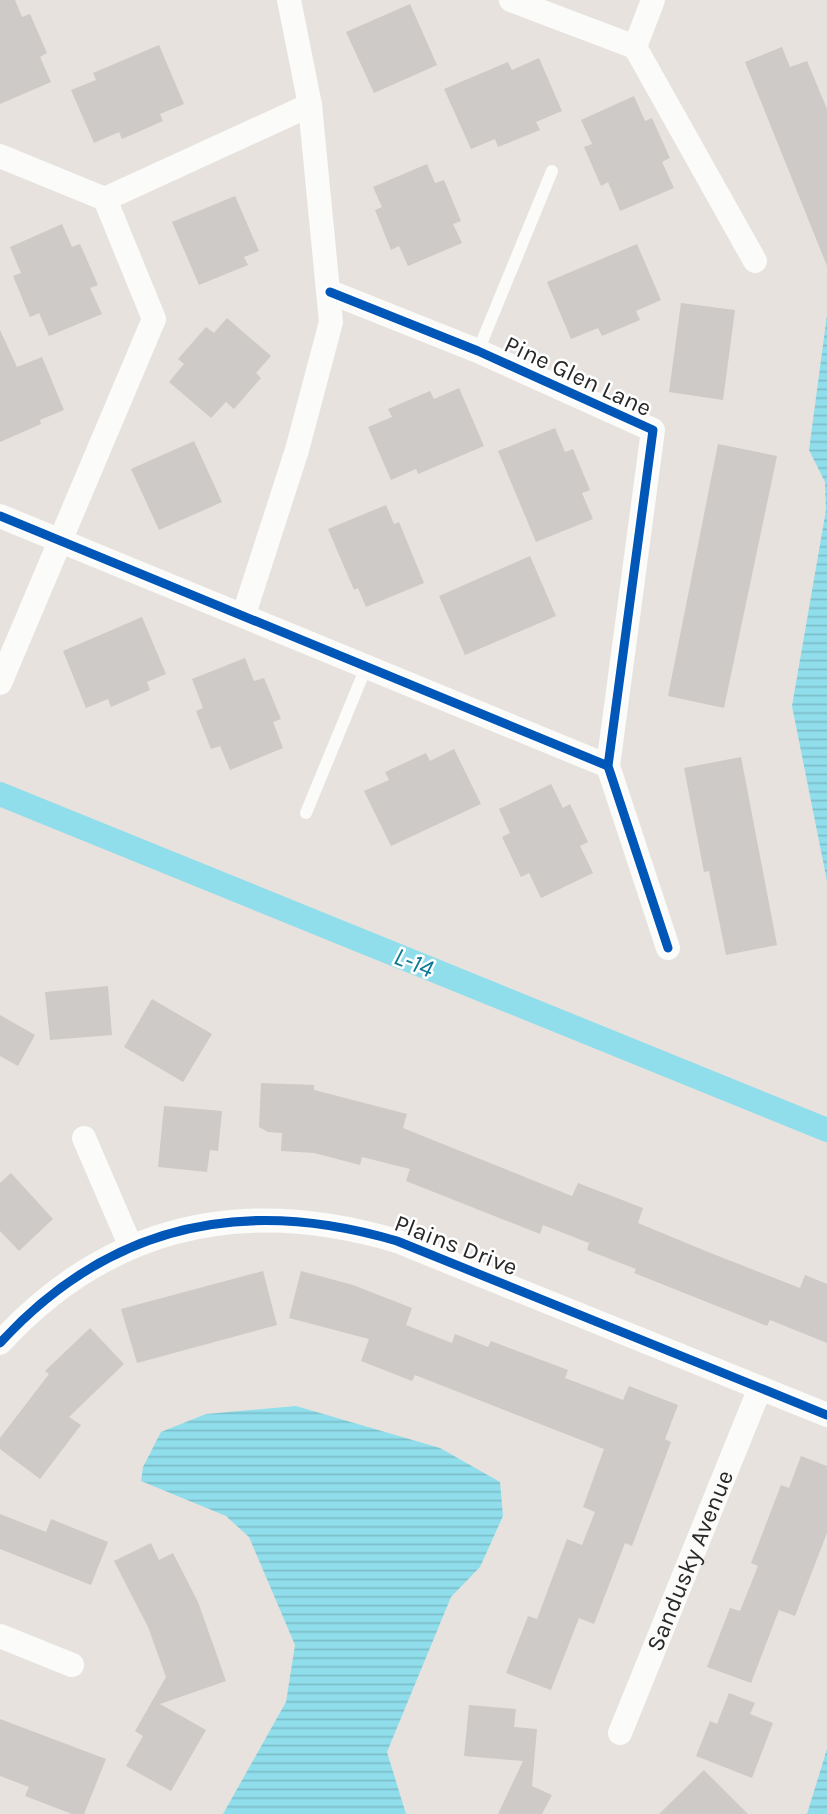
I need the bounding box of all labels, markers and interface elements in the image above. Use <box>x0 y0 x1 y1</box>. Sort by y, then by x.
street label: Pine Glen Lane <box>500 330 656 422</box>
water label: L-14 <box>389 941 439 985</box>
street label: Plains Drive <box>391 1209 521 1281</box>
street label: Sandusky Avenue <box>641 1466 739 1655</box>

